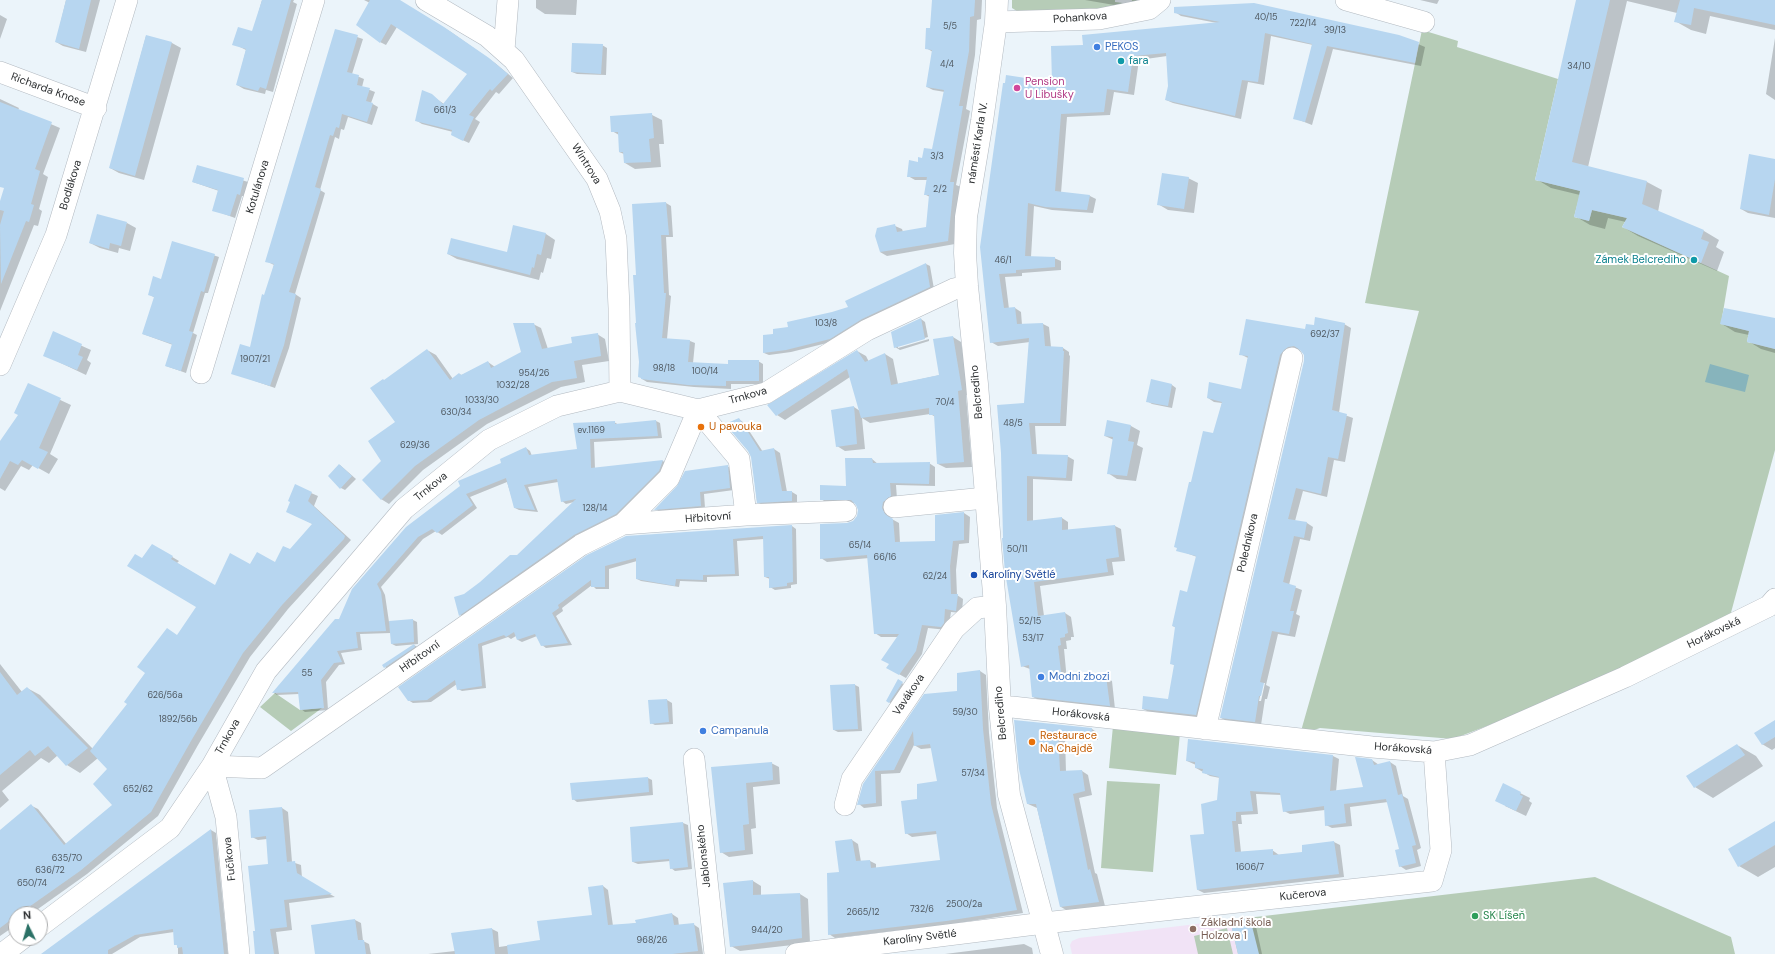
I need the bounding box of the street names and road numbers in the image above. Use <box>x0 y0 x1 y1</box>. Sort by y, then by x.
street label: Pohankova <box>1053 10 1107 26</box>
street label: Richarda Knose <box>9 70 87 110</box>
street label: náměstí Karla IV. <box>965 101 991 185</box>
street label: Wintrova <box>568 141 604 187</box>
street label: Bodlákova <box>57 158 85 212</box>
street label: Kotulánova <box>244 159 272 215</box>
street label: Belcrediho <box>968 364 986 420</box>
street label: Trnkova <box>728 384 768 408</box>
street label: Trnkova <box>412 470 450 504</box>
street label: Hřbitovní <box>685 510 731 526</box>
street label: Poledníkova <box>1235 512 1261 574</box>
street label: Horákovská <box>1685 614 1743 652</box>
street label: Hřbitovní <box>397 638 443 676</box>
street label: Vavákova <box>890 672 928 718</box>
street label: Belcrediho <box>992 685 1010 741</box>
street label: Horákovská <box>1051 705 1111 725</box>
street label: Trnkova <box>213 717 243 757</box>
street label: Horákovská <box>1374 740 1432 758</box>
street label: Jablonského <box>694 824 714 888</box>
street label: Fučíkova <box>221 837 239 881</box>
street label: Kučerova <box>1279 886 1327 904</box>
street label: Karolíny Světlé <box>883 927 957 949</box>

